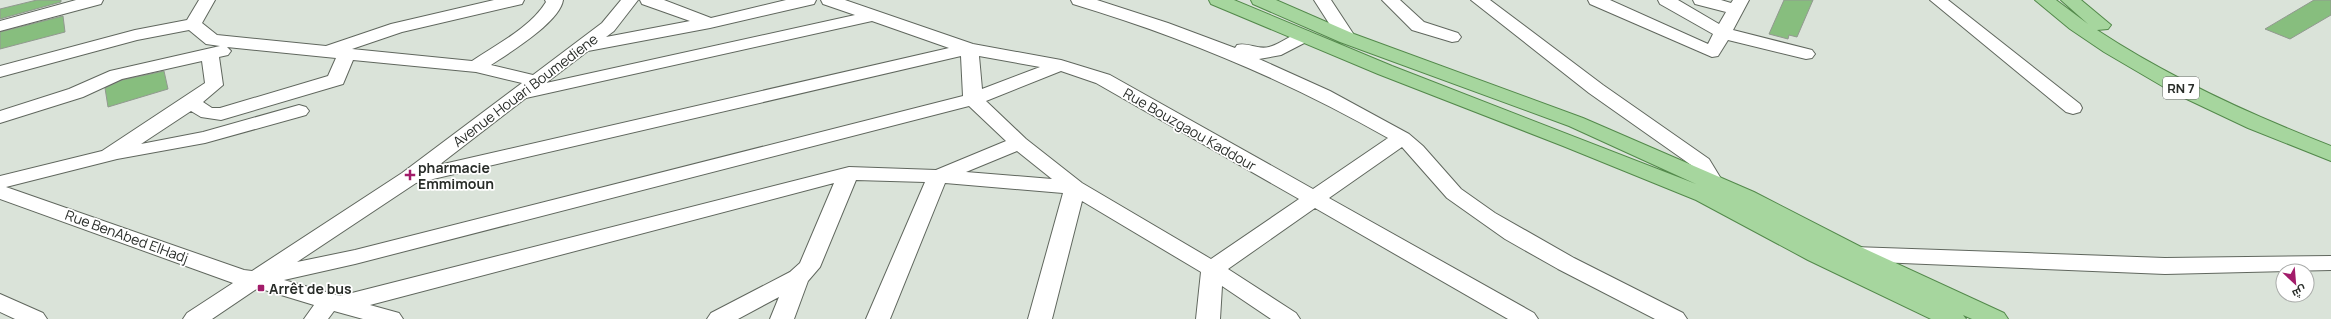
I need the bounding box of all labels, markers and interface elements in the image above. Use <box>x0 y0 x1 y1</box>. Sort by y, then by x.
street label: Avenue Houari Boumediene <box>449 29 601 151</box>
road number: RN 7 <box>2163 77 2199 99</box>
street label: Rue Bouzgaou Kaddour <box>1120 83 1260 175</box>
place label: pharmacie Emmimoun <box>418 158 494 193</box>
marker: pharmacie Emmimoun <box>405 170 415 180</box>
street label: Rue BenAbed ElHadj <box>63 205 191 267</box>
north arrow <box>2275 263 2315 303</box>
place label: Arrêt de bus <box>269 279 352 298</box>
marker: Arrêt de bus <box>256 283 266 293</box>
text: ش <box>2290 283 2309 302</box>

